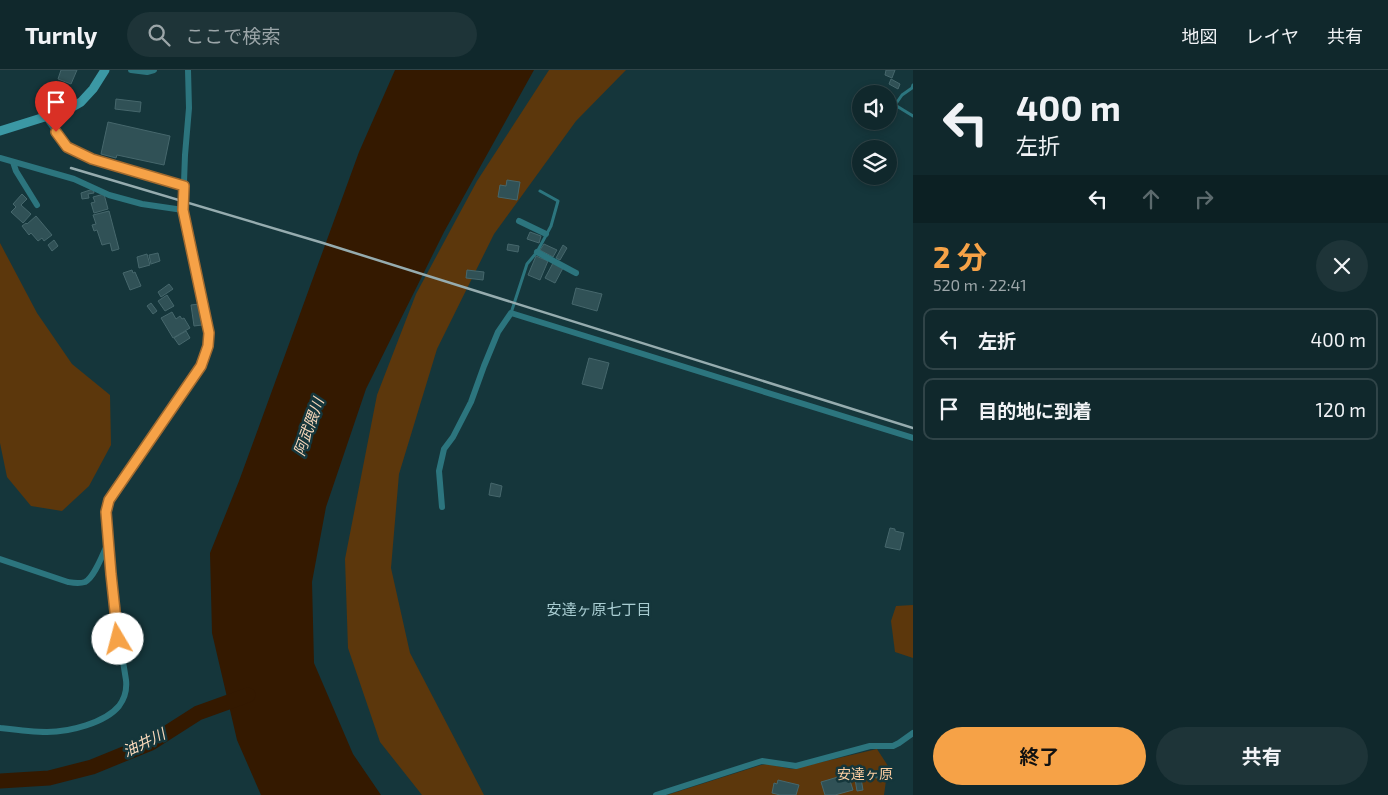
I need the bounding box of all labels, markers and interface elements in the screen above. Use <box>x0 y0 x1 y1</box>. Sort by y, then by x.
search box <box>127 12 477 57</box>
text: Turnly <box>25 20 97 49</box>
icon: search <box>145 21 173 49</box>
text: ここで検索 <box>185 24 280 47</box>
text: 地図 <box>1182 25 1218 47</box>
text: レイヤ <box>1246 25 1299 47</box>
text: 共有 <box>1327 25 1363 47</box>
pin <box>35 81 77 132</box>
map controls <box>852 85 897 185</box>
button: sound <box>852 85 897 130</box>
text: 400 m <box>1016 86 1121 128</box>
icon: arrive <box>42 88 70 116</box>
icon: left <box>933 90 998 155</box>
text: 左折 <box>1016 132 1060 158</box>
button: layers <box>852 140 897 185</box>
icon: left <box>1084 185 1112 213</box>
icon: ahead <box>1137 185 1165 213</box>
icon: right <box>1190 185 1218 213</box>
text: 2 分 <box>933 238 987 274</box>
button: close <box>1316 240 1368 292</box>
text: 520 m · 22:41 <box>933 275 1027 294</box>
icon: left <box>935 325 963 353</box>
text: 400 m <box>1311 328 1366 351</box>
text: 左折 <box>978 329 1016 352</box>
water label: 阿武隈川 <box>289 394 327 458</box>
icon: arrive <box>935 395 963 423</box>
text: 120 m <box>1315 398 1366 421</box>
text: 目的地に到着 <box>978 399 1092 422</box>
district label: 安達ヶ原七丁目 <box>546 600 652 618</box>
position arrow <box>91 612 143 664</box>
water label: 油井川 <box>119 723 170 760</box>
button: 終了 <box>933 727 1146 785</box>
button: 共有 <box>1156 727 1368 785</box>
park label: 安達ヶ原 <box>837 765 893 782</box>

